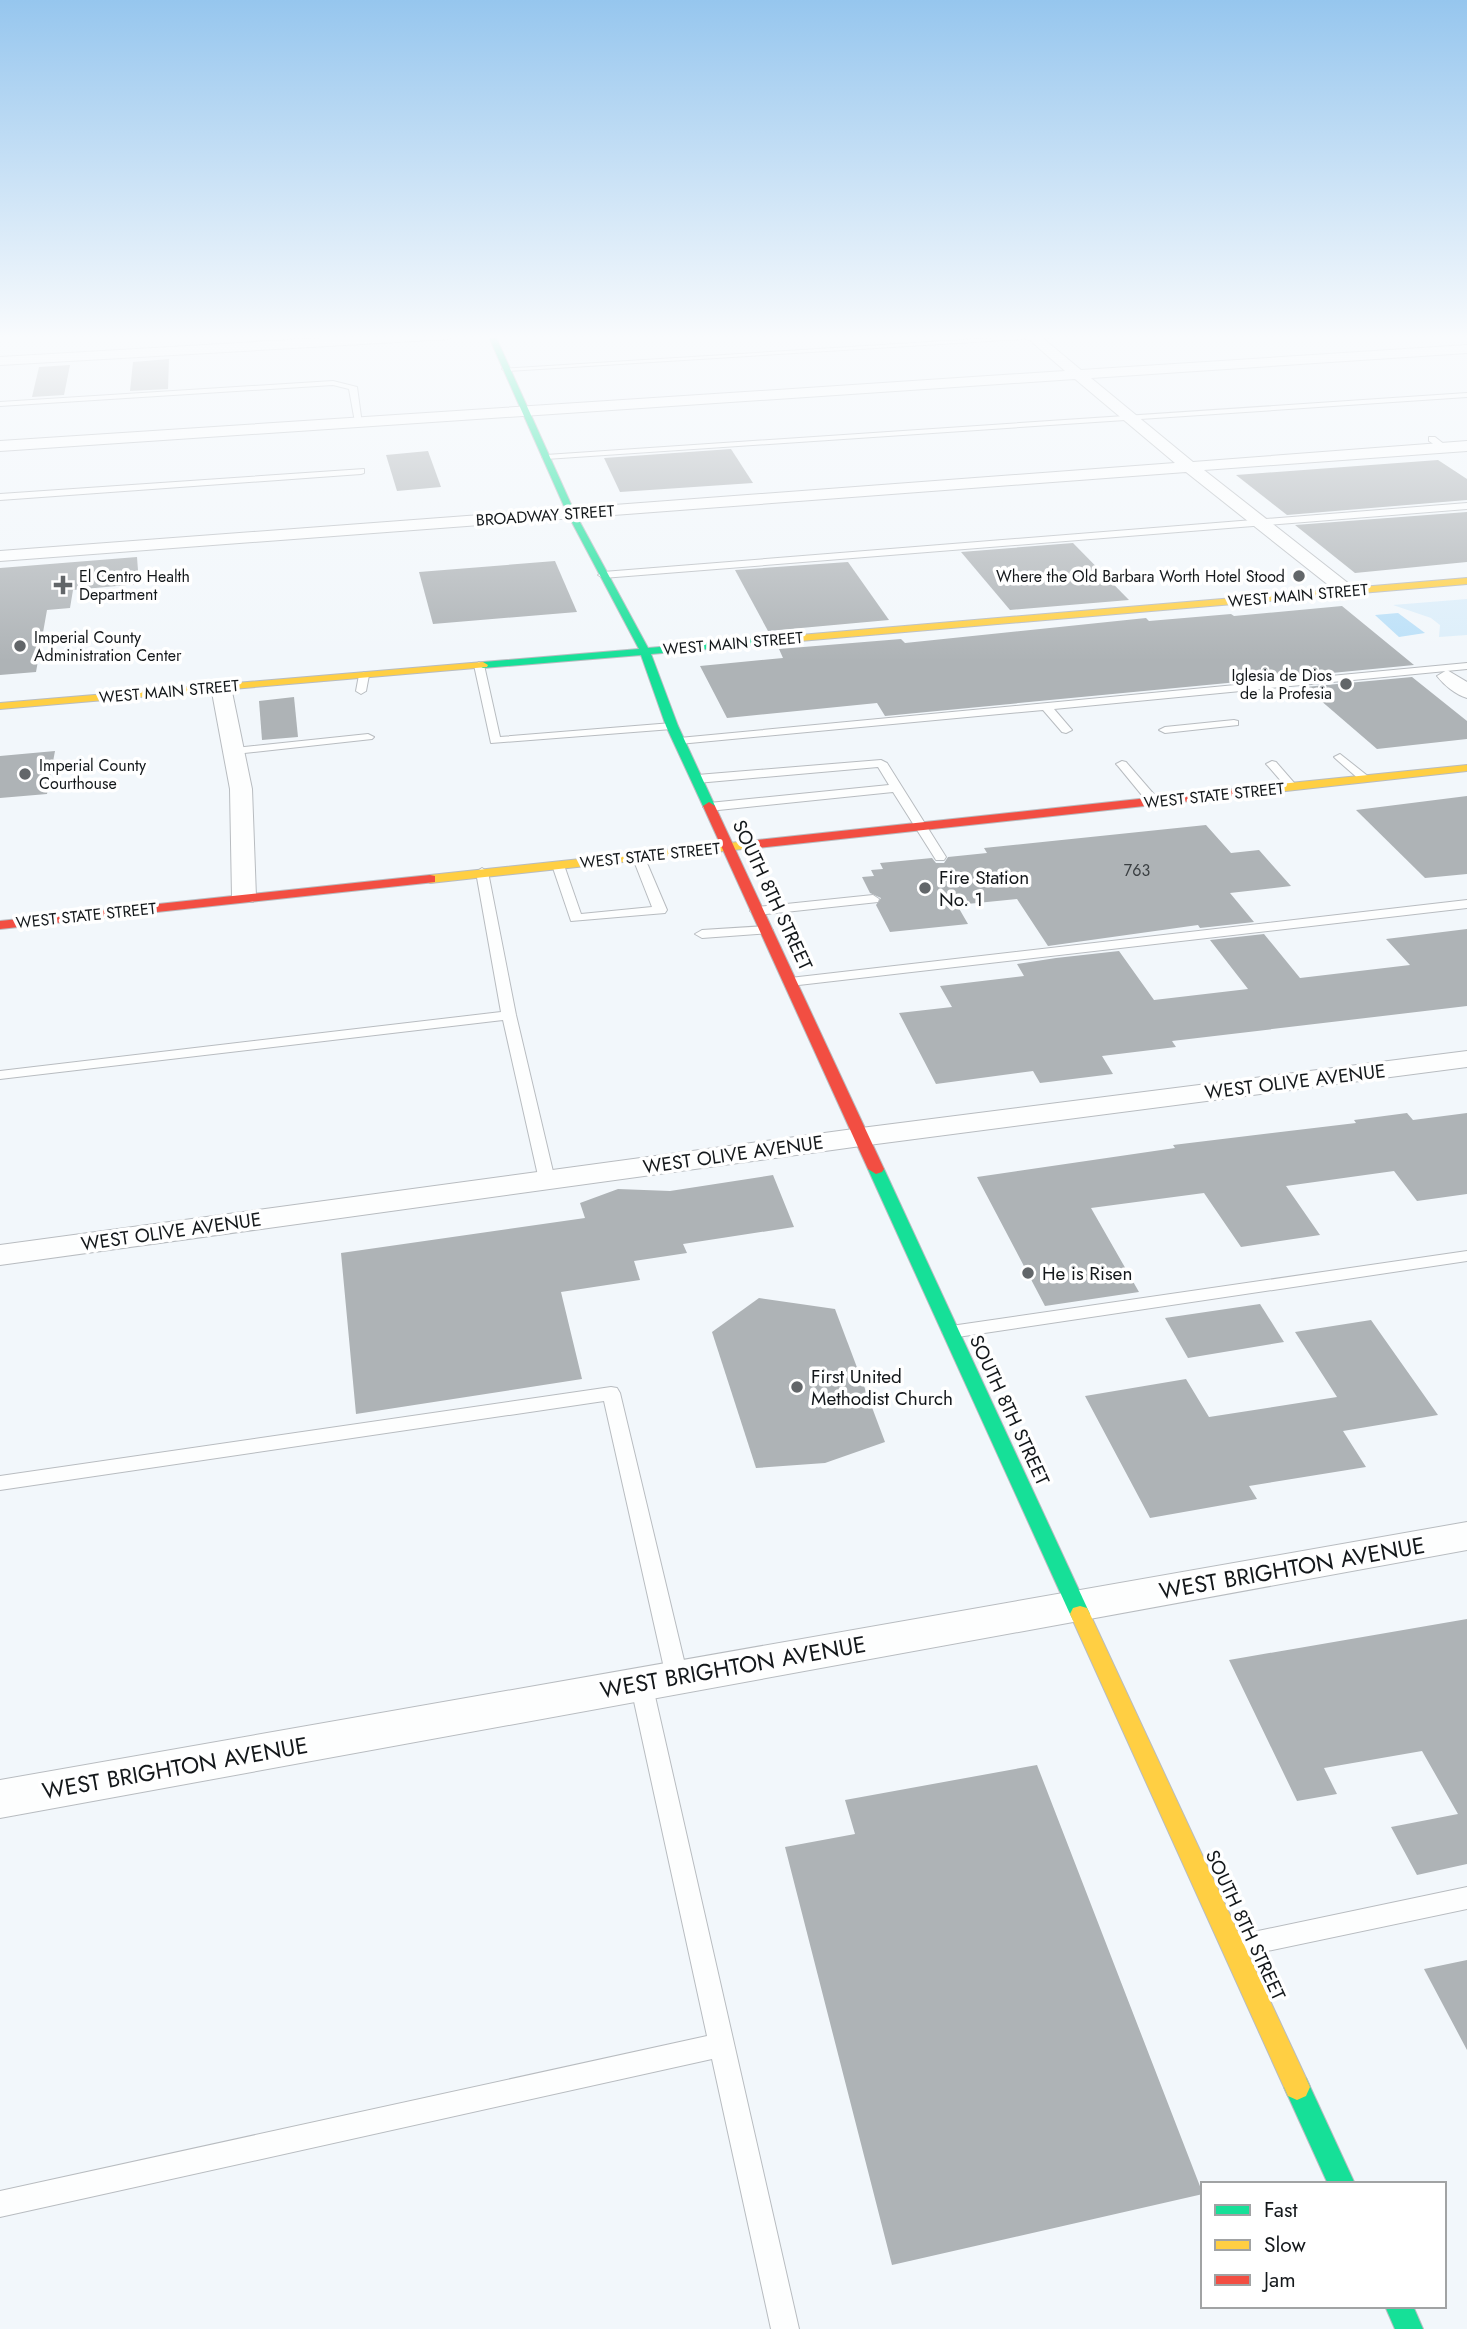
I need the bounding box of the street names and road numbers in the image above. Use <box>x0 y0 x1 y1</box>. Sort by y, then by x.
street label: BROADWAY STREET <box>475 499 616 532</box>
street label: WEST MAIN STREET <box>1227 578 1370 613</box>
street label: WEST MAIN STREET <box>662 626 805 661</box>
street label: WEST MAIN STREET <box>98 674 241 709</box>
street label: WEST STATE STREET <box>1143 777 1286 814</box>
street label: SOUTH 8TH STREET <box>726 816 819 975</box>
street label: WEST STATE STREET <box>579 837 722 874</box>
street label: WEST STATE STREET <box>15 897 158 934</box>
street label: WEST OLIVE AVENUE <box>1203 1057 1387 1106</box>
street label: WEST OLIVE AVENUE <box>641 1128 825 1181</box>
street label: WEST OLIVE AVENUE <box>79 1205 263 1258</box>
street label: SOUTH 8TH STREET <box>963 1331 1056 1490</box>
street label: WEST BRIGHTON AVENUE <box>1156 1528 1428 1608</box>
street label: WEST BRIGHTON AVENUE <box>597 1627 869 1707</box>
street label: WEST BRIGHTON AVENUE <box>39 1728 311 1808</box>
street label: SOUTH 8TH STREET <box>1199 1846 1292 2005</box>

